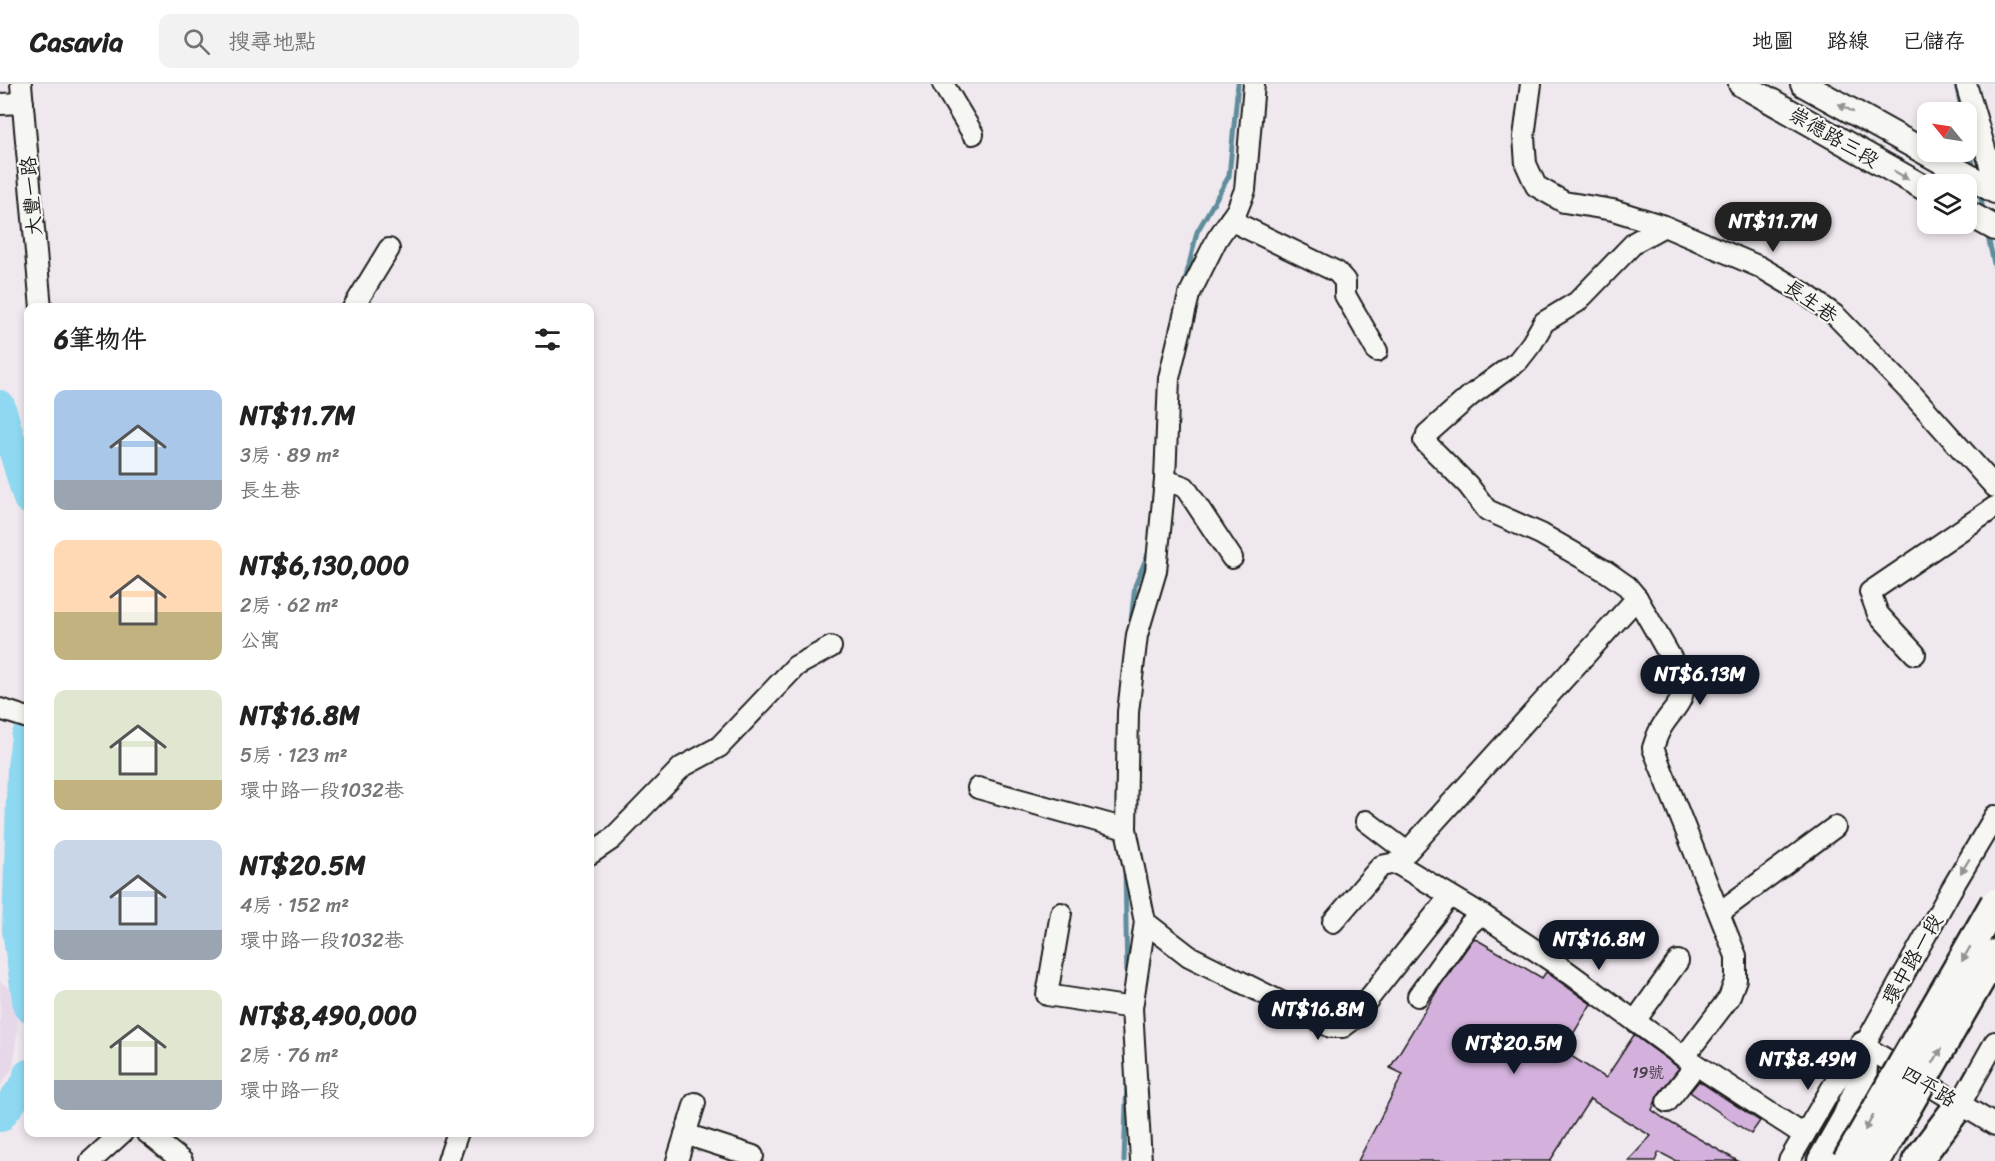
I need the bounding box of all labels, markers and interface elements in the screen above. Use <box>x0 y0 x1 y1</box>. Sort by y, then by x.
search box <box>159 14 579 68</box>
text: Casavia <box>30 17 123 66</box>
text: 搜尋地點 <box>228 22 316 61</box>
text: 地圖 <box>1752 22 1794 60</box>
text: 路線 <box>1827 22 1869 60</box>
text: 已儲存 <box>1902 22 1965 60</box>
icon: search <box>180 25 213 58</box>
street label: 崇德路三段 <box>1782 97 1886 178</box>
north arrow <box>1917 102 1977 162</box>
map controls <box>1917 102 1977 234</box>
one-way arrow <box>1838 103 1855 113</box>
street label: 大豐一路 <box>10 154 52 237</box>
one-way arrow <box>1893 170 1910 180</box>
button: layers <box>1917 174 1977 234</box>
pin: NT$11.7M <box>1711 202 1835 253</box>
text: NT$11.7M <box>1729 204 1817 239</box>
street label: 長生巷 <box>1776 270 1846 334</box>
text: 6筆物件 <box>54 316 147 362</box>
icon: filters <box>531 323 564 356</box>
text: NT$11.7M <box>240 392 355 438</box>
icon: home <box>102 414 174 486</box>
text: 3房 · 89 m² <box>240 438 340 473</box>
text: 長生巷 <box>240 473 300 508</box>
text: NT$6,130,000 <box>240 542 409 588</box>
icon: home <box>102 564 174 636</box>
text: 2房 · 62 m² <box>240 588 339 623</box>
text: 公寓 <box>240 623 280 658</box>
pin: NT$6.13M <box>1638 655 1762 706</box>
text: NT$6.13M <box>1654 657 1746 692</box>
text: NT$16.8M <box>240 692 360 738</box>
icon: home <box>102 714 174 786</box>
text: 5房 · 123 m² <box>240 738 348 773</box>
text: 環中路一段1032巷 <box>240 773 404 808</box>
text: NT$20.5M <box>240 842 366 888</box>
one-way arrow <box>1960 858 1970 875</box>
icon: home <box>102 864 174 936</box>
text: 4房 · 152 m² <box>240 888 349 923</box>
street label: 環中路一段 <box>1872 907 1953 1011</box>
pin: NT$16.8M <box>1537 920 1661 971</box>
text: NT$16.8M <box>1553 922 1645 957</box>
text: 環中路一段1032巷 <box>240 923 404 958</box>
one-way arrow <box>1961 946 1971 963</box>
pin: NT$16.8M <box>1256 990 1380 1041</box>
text: NT$8,490,000 <box>240 992 417 1038</box>
text: NT$16.8M <box>1272 992 1364 1027</box>
icon: home <box>102 1014 174 1086</box>
pin: NT$20.5M <box>1452 1024 1576 1075</box>
text: NT$20.5M <box>1466 1026 1562 1061</box>
text: 2房 · 76 m² <box>240 1038 339 1073</box>
pin: NT$8.49M <box>1746 1040 1870 1091</box>
text: NT$8.49M <box>1760 1042 1856 1077</box>
one-way arrow <box>1932 1047 1942 1064</box>
street label: 四平路 <box>1894 1056 1964 1117</box>
house number: 19號 <box>1632 1058 1664 1087</box>
text: 環中路一段 <box>240 1073 340 1108</box>
one-way arrow <box>1864 1115 1874 1132</box>

